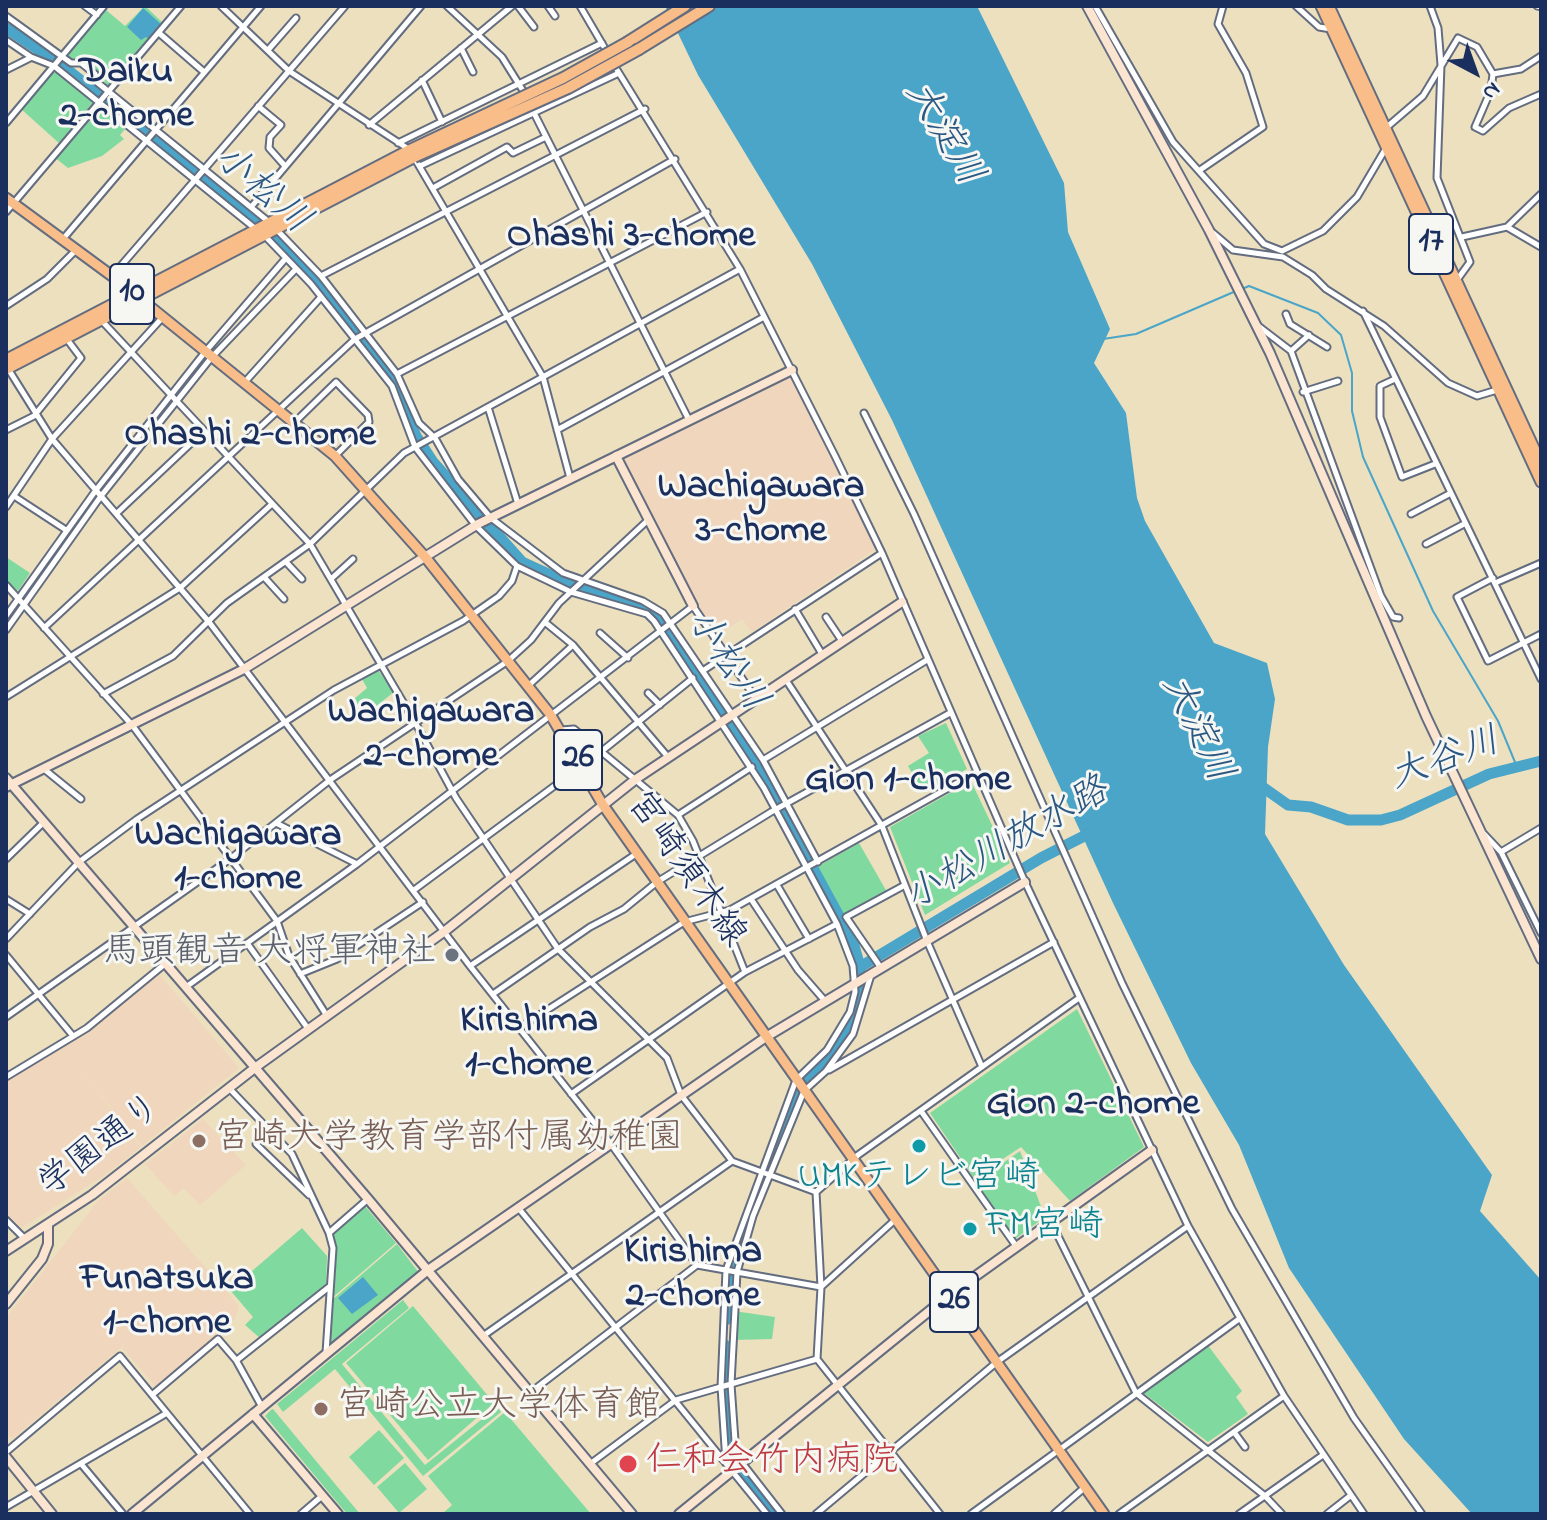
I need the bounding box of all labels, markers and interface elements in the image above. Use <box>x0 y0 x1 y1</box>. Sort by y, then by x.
north arrow <box>1435 32 1515 112</box>
district label: Daiku 2-chome <box>59 52 193 142</box>
text: N <box>1475 73 1507 107</box>
water label: 大淀川 <box>892 74 990 196</box>
water label: 小松川 <box>202 137 318 247</box>
road number: 17 <box>1409 214 1453 274</box>
district label: Ohashi 3-chome <box>507 216 755 262</box>
road number: 10 <box>110 264 154 324</box>
district label: Ohashi 2-chome <box>124 415 376 461</box>
district label: Wachigawara 3-chome <box>657 467 865 556</box>
water label: 小松川 <box>673 602 775 722</box>
water label: 大淀川 <box>1149 669 1239 791</box>
district label: Wachigawara 2-chome <box>327 692 535 782</box>
water label: 大谷川 <box>1385 721 1507 803</box>
road number: 26 <box>554 730 602 790</box>
district label: Gion 1-chome <box>805 760 1011 806</box>
water label: 小松川放水路 <box>898 770 1118 924</box>
street label: 宮崎須木線 <box>615 785 753 957</box>
district label: Wachigawara 1-chome <box>134 815 342 904</box>
place label: 馬頭観音 大将軍神社 <box>103 933 436 977</box>
marker: 馬頭観音 大将軍神社 <box>443 946 461 964</box>
district label: Kirishima 1-chome <box>460 1001 598 1090</box>
district label: Gion 2-chome <box>987 1084 1199 1130</box>
street label: 学園通り <box>31 1087 173 1209</box>
place label: 宮崎大学教育学部付属幼稚園 <box>215 1119 683 1163</box>
marker: 宮崎大学教育学部付属幼稚園 <box>190 1132 208 1150</box>
marker: UMKテレビ宮崎 <box>910 1137 928 1155</box>
place label: UMKテレビ宮崎 <box>798 1158 1040 1202</box>
place label: FM宮崎 <box>986 1207 1103 1251</box>
marker: FM宮崎 <box>961 1220 979 1238</box>
district label: Kirishima 2-chome <box>624 1232 762 1322</box>
district label: Funatsuka 1-chome <box>80 1259 254 1348</box>
road number: 26 <box>930 1272 978 1332</box>
place label: 宮崎公立大学体育館 <box>337 1387 661 1431</box>
marker: 宮崎公立大学体育館 <box>312 1400 330 1418</box>
place label: 仁和会竹内病院 <box>646 1442 898 1486</box>
marker: 仁和会竹内病院 <box>617 1453 639 1475</box>

